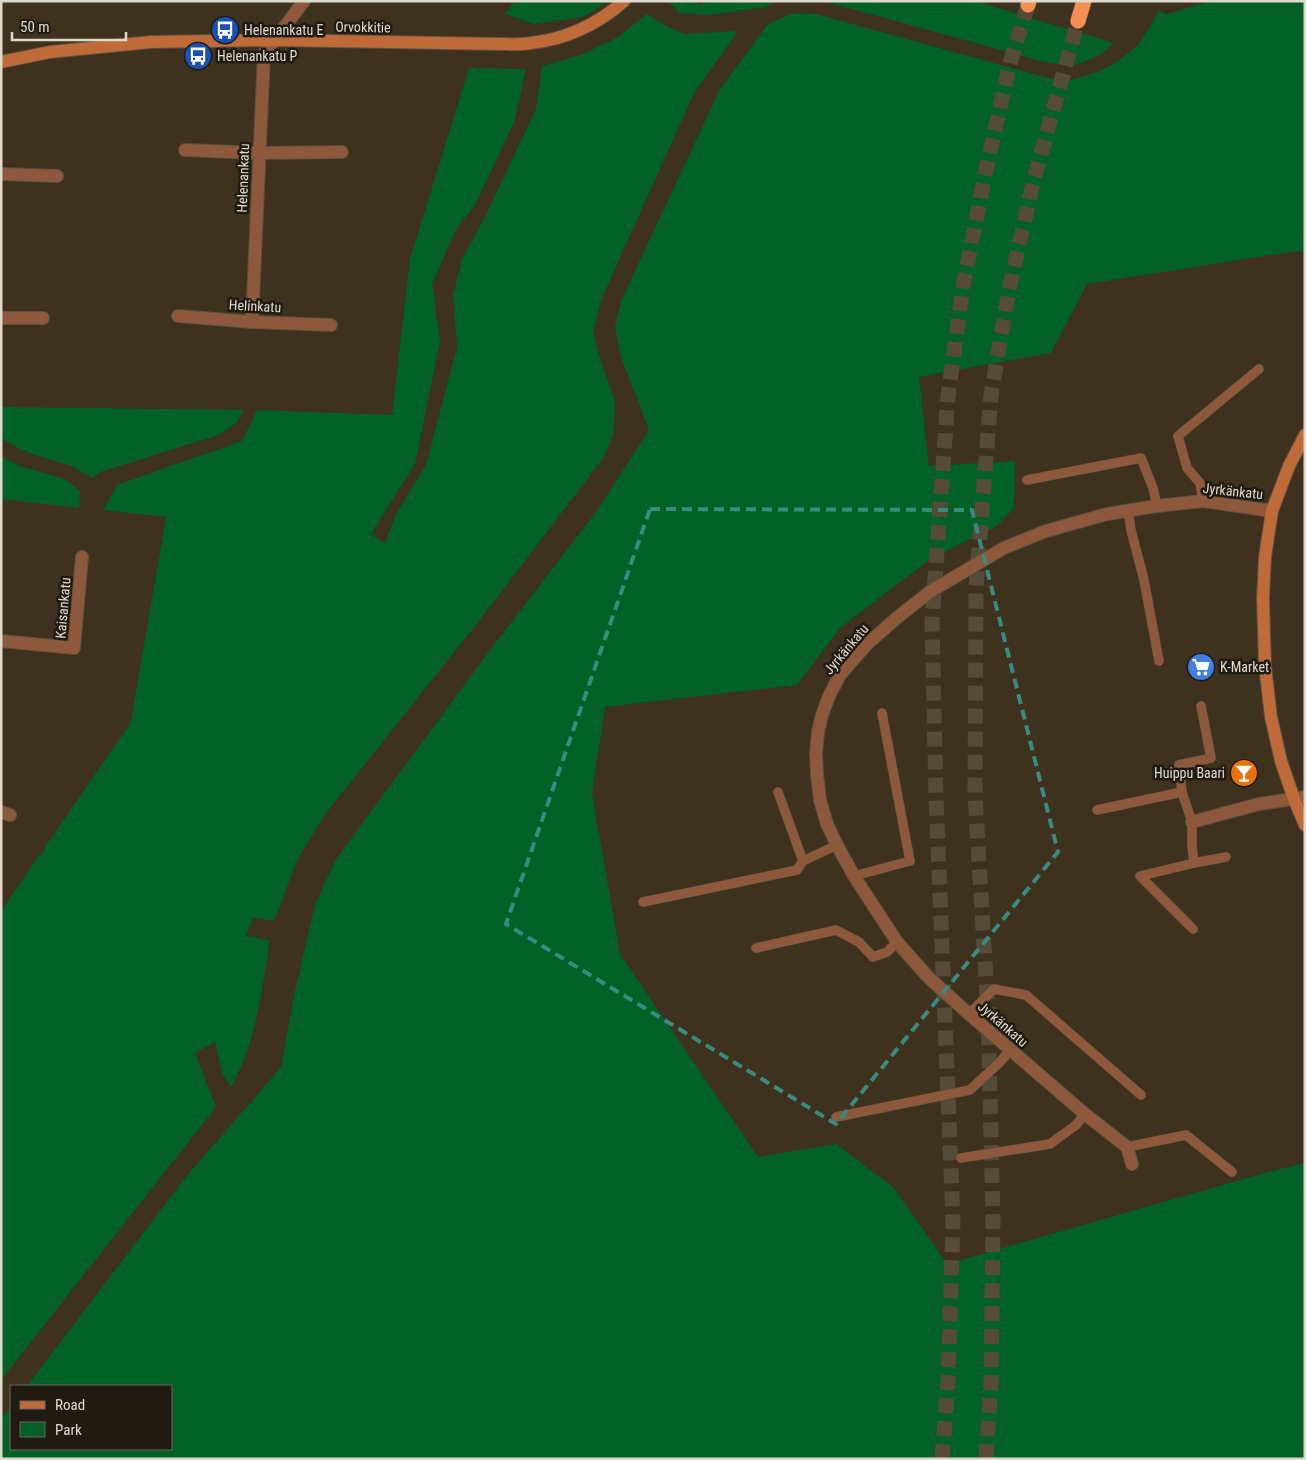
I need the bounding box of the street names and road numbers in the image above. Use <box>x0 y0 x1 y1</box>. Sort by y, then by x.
street label: Orvokkitie <box>335 19 391 35</box>
street label: Helenankatu <box>234 143 252 213</box>
street label: Helinkatu <box>228 297 282 315</box>
street label: Jyrkänkatu <box>1202 480 1264 502</box>
street label: Kaisankatu <box>52 577 74 639</box>
street label: Jyrkänkatu <box>820 621 872 677</box>
street label: Jyrkänkatu <box>975 998 1031 1050</box>

